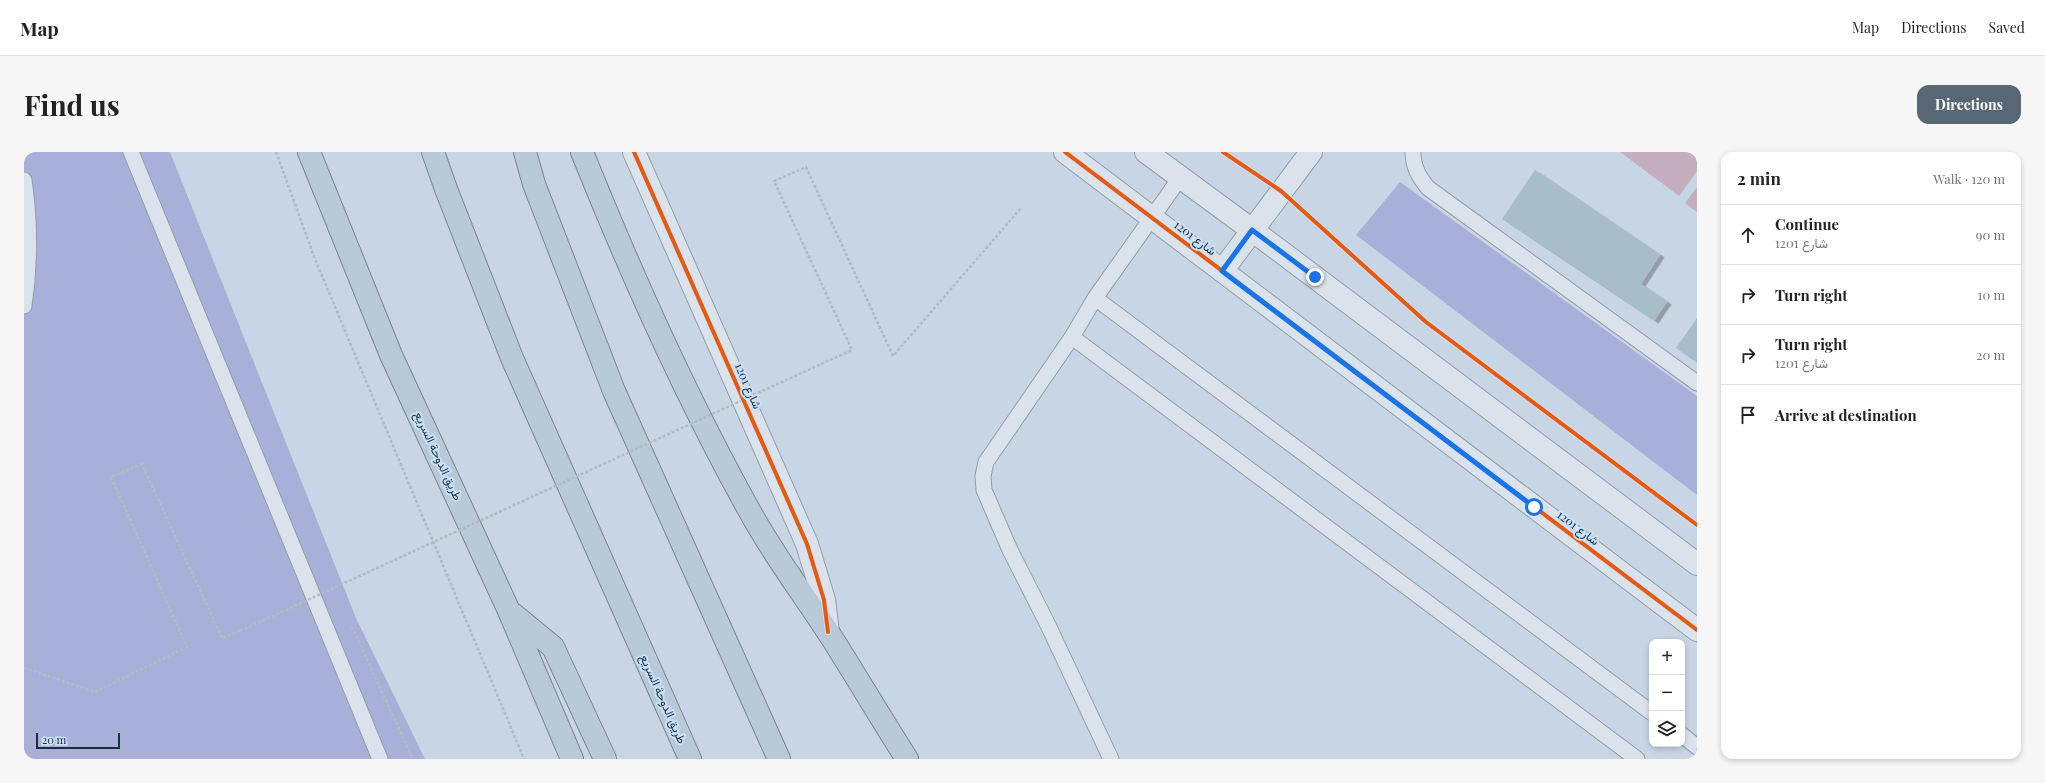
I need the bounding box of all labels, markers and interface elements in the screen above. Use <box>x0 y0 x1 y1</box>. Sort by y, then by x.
text: Map <box>20 15 59 41</box>
text: Map <box>1852 18 1879 37</box>
text: Directions <box>1901 18 1967 37</box>
text: Saved <box>1989 18 2025 37</box>
button: Directions <box>1917 85 2021 124</box>
text: Find us <box>24 86 120 123</box>
text: 2 min <box>1737 167 1781 189</box>
text: Walk · 120 m <box>1933 170 2005 187</box>
text: Continue <box>1775 214 1839 234</box>
street label: شارع 1201 <box>1170 216 1220 260</box>
icon: ahead <box>1737 224 1759 246</box>
text: 90 m <box>1976 226 2005 243</box>
text: شارع 1201 <box>1775 234 1828 251</box>
route end <box>1306 268 1324 286</box>
icon: right <box>1737 284 1759 306</box>
text: Turn right <box>1775 285 1848 305</box>
text: 10 m <box>1978 286 2005 303</box>
text: Turn right <box>1775 334 1848 354</box>
icon: right <box>1737 344 1759 366</box>
text: 20 m <box>1976 346 2005 363</box>
text: شارع 1201 <box>1775 354 1828 371</box>
street label: شارع 1201 <box>730 360 766 412</box>
icon: arrive <box>1737 404 1759 426</box>
text: Arrive at destination <box>1775 405 1917 425</box>
street label: طريق الدوحة السريع <box>410 409 467 504</box>
route start <box>1525 498 1543 516</box>
street label: شارع 1201 <box>1553 506 1603 550</box>
map controls <box>1649 639 1685 747</box>
button: + <box>1649 639 1685 675</box>
street label: طريق الدوحة السريع <box>635 651 691 747</box>
button: − <box>1649 675 1685 711</box>
button: layers <box>1649 711 1685 747</box>
scale bar <box>36 731 120 750</box>
text: 20 m <box>42 732 66 747</box>

